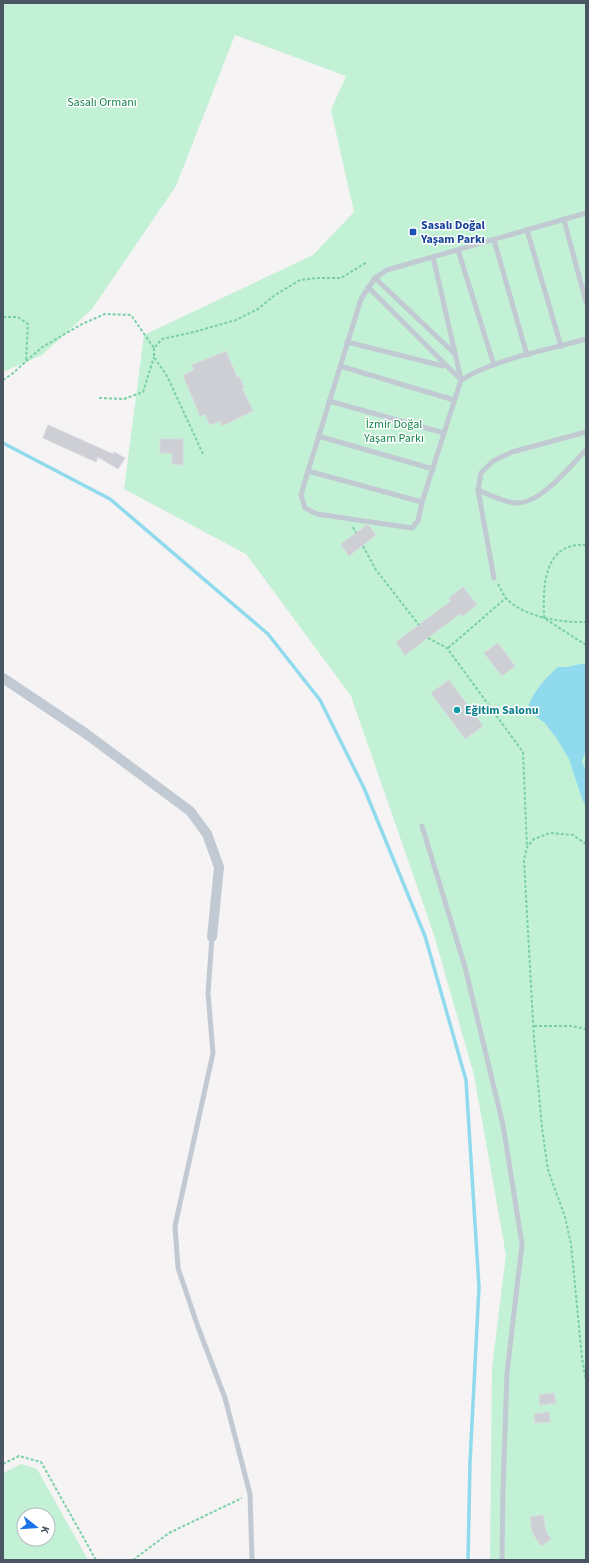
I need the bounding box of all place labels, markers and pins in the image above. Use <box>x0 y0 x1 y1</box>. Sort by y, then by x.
place label: Sasalı Doğal Yaşam Parkı <box>420 217 486 248</box>
marker: Sasalı Doğal Yaşam Parkı <box>408 227 418 237</box>
place label: Eğitim Salonu <box>465 702 539 719</box>
marker: Eğitim Salonu <box>452 705 462 715</box>

